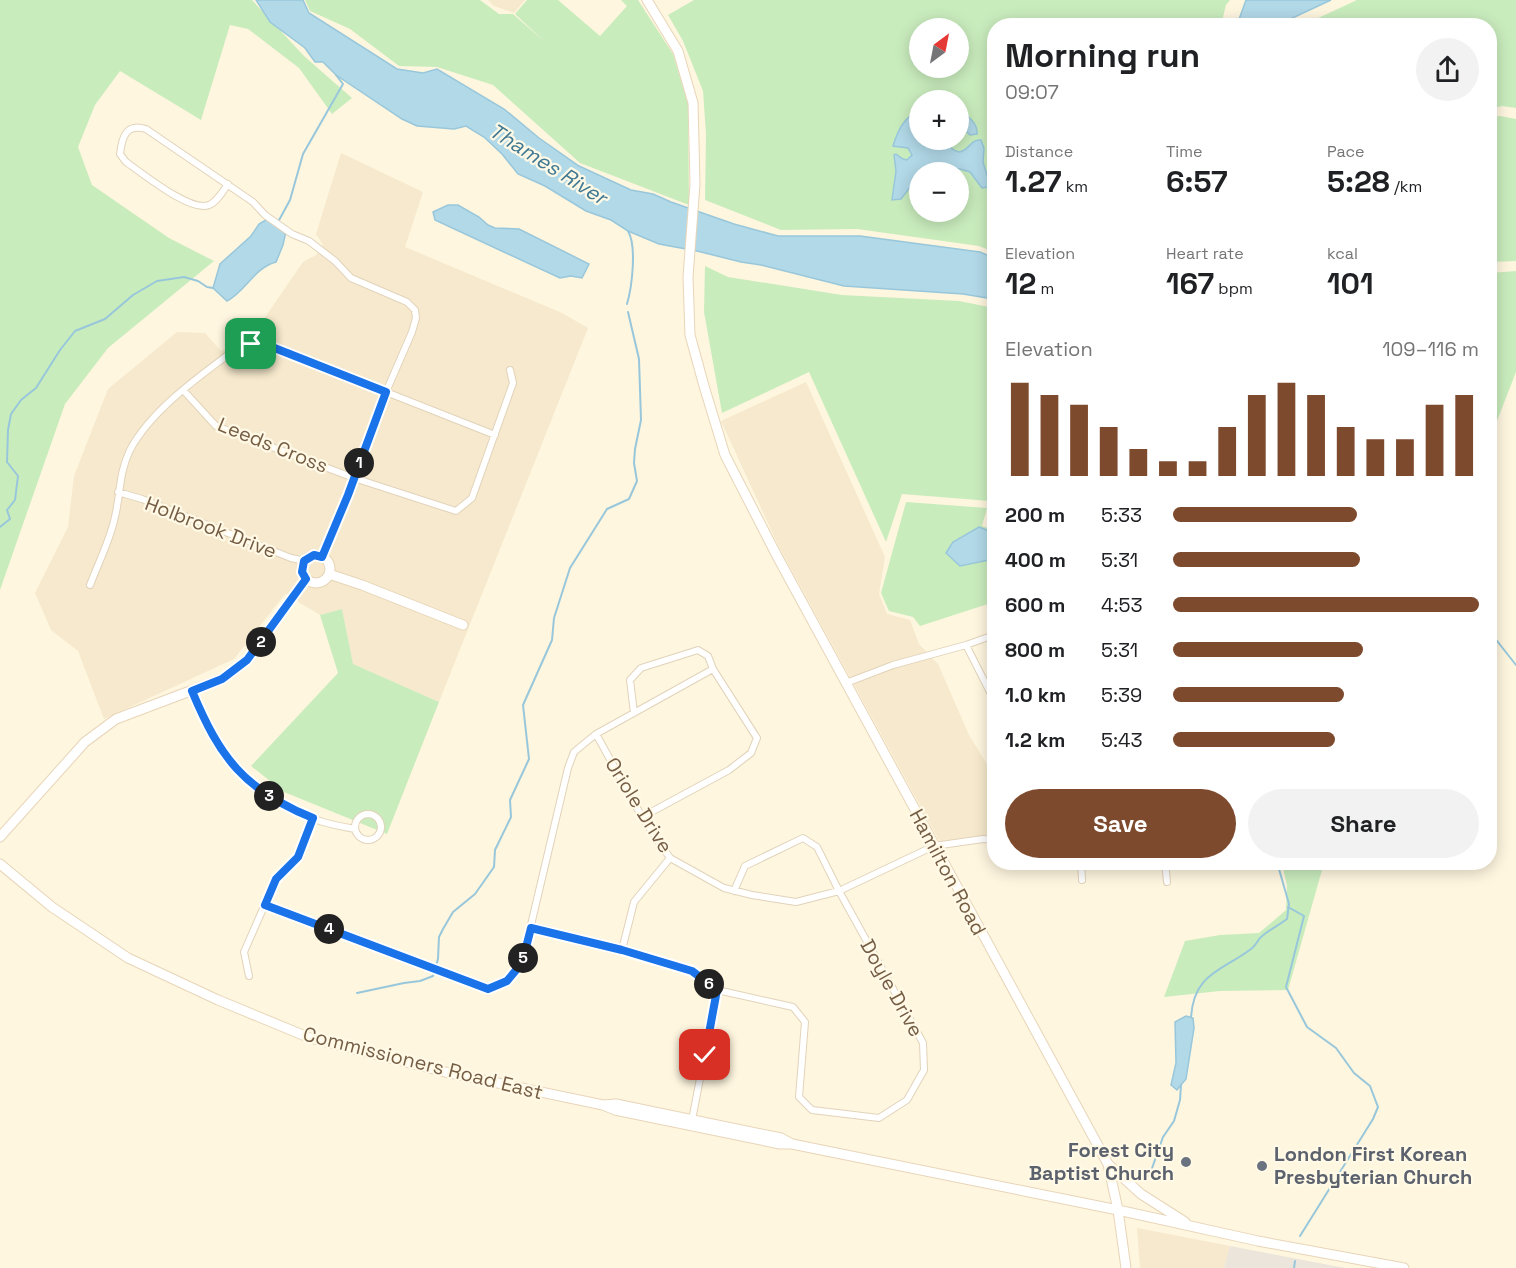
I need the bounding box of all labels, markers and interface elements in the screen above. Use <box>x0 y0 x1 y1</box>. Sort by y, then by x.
north arrow <box>909 18 969 78</box>
map controls <box>909 18 969 222</box>
text: Morning run <box>1005 35 1200 77</box>
button: share <box>1416 38 1479 101</box>
text: 09:07 <box>1005 79 1059 105</box>
button: + <box>909 90 969 150</box>
water label: Thames River <box>484 117 614 212</box>
text: Distance <box>1005 141 1073 162</box>
text: Time <box>1166 141 1202 162</box>
text: Pace <box>1327 141 1364 162</box>
button: − <box>909 162 969 222</box>
text: 1.27 <box>1005 162 1062 201</box>
text: 6:57 <box>1166 162 1228 201</box>
text: 5:28 <box>1327 162 1390 201</box>
text: km <box>1062 176 1088 197</box>
text: /km <box>1390 176 1422 197</box>
text: Elevation <box>1005 243 1075 264</box>
text: Heart rate <box>1166 243 1244 264</box>
text: kcal <box>1327 243 1358 264</box>
text: 12 <box>1005 264 1036 303</box>
text: 167 <box>1166 264 1214 303</box>
text: 101 <box>1327 264 1374 303</box>
text: m <box>1036 278 1054 299</box>
text: bpm <box>1214 278 1253 299</box>
pin <box>225 318 276 369</box>
icon: arrive <box>234 327 267 360</box>
text: Elevation <box>1005 336 1093 362</box>
text: 109–116 m <box>1382 336 1479 362</box>
street label: Leeds Cross <box>214 411 332 479</box>
pin: 1 <box>344 448 374 478</box>
text: 1 <box>355 452 363 473</box>
street label: Holbrook Drive <box>141 490 281 564</box>
text: 200 m <box>1005 502 1065 528</box>
text: 5:33 <box>1101 502 1142 528</box>
text: 400 m <box>1005 547 1066 573</box>
text: 5:31 <box>1101 547 1138 573</box>
text: 600 m <box>1005 592 1065 618</box>
text: 4:53 <box>1101 592 1143 618</box>
pin: 2 <box>246 627 276 657</box>
text: 2 <box>256 631 266 652</box>
text: 800 m <box>1005 637 1065 663</box>
text: 5:31 <box>1101 637 1138 663</box>
text: 1.0 km <box>1005 682 1066 708</box>
text: 5:39 <box>1101 682 1142 708</box>
text: 1.2 km <box>1005 727 1065 753</box>
text: 5:43 <box>1101 727 1143 753</box>
street label: Oriole Drive <box>599 752 679 858</box>
pin: 3 <box>254 781 284 811</box>
text: 3 <box>264 785 274 806</box>
button: Save <box>1005 789 1236 858</box>
button: Share <box>1248 789 1479 858</box>
street label: Hamilton Road <box>904 804 992 940</box>
pin: 4 <box>314 914 344 944</box>
text: 4 <box>324 918 334 939</box>
street label: Doyle Drive <box>855 935 929 1041</box>
pin: 5 <box>508 943 538 973</box>
text: 5 <box>518 947 528 968</box>
pin: 6 <box>694 969 724 999</box>
text: 6 <box>704 973 714 994</box>
street label: Commissioners Road East <box>300 1021 546 1105</box>
pin <box>679 1029 730 1080</box>
icon: check <box>688 1038 721 1071</box>
place label: Forest City Baptist Church <box>1029 1137 1174 1186</box>
place label: London First Korean Presbyterian Church <box>1274 1141 1472 1190</box>
marker: Forest City Baptist Church <box>1179 1155 1193 1169</box>
marker: London First Korean Presbyterian Church <box>1255 1159 1269 1173</box>

